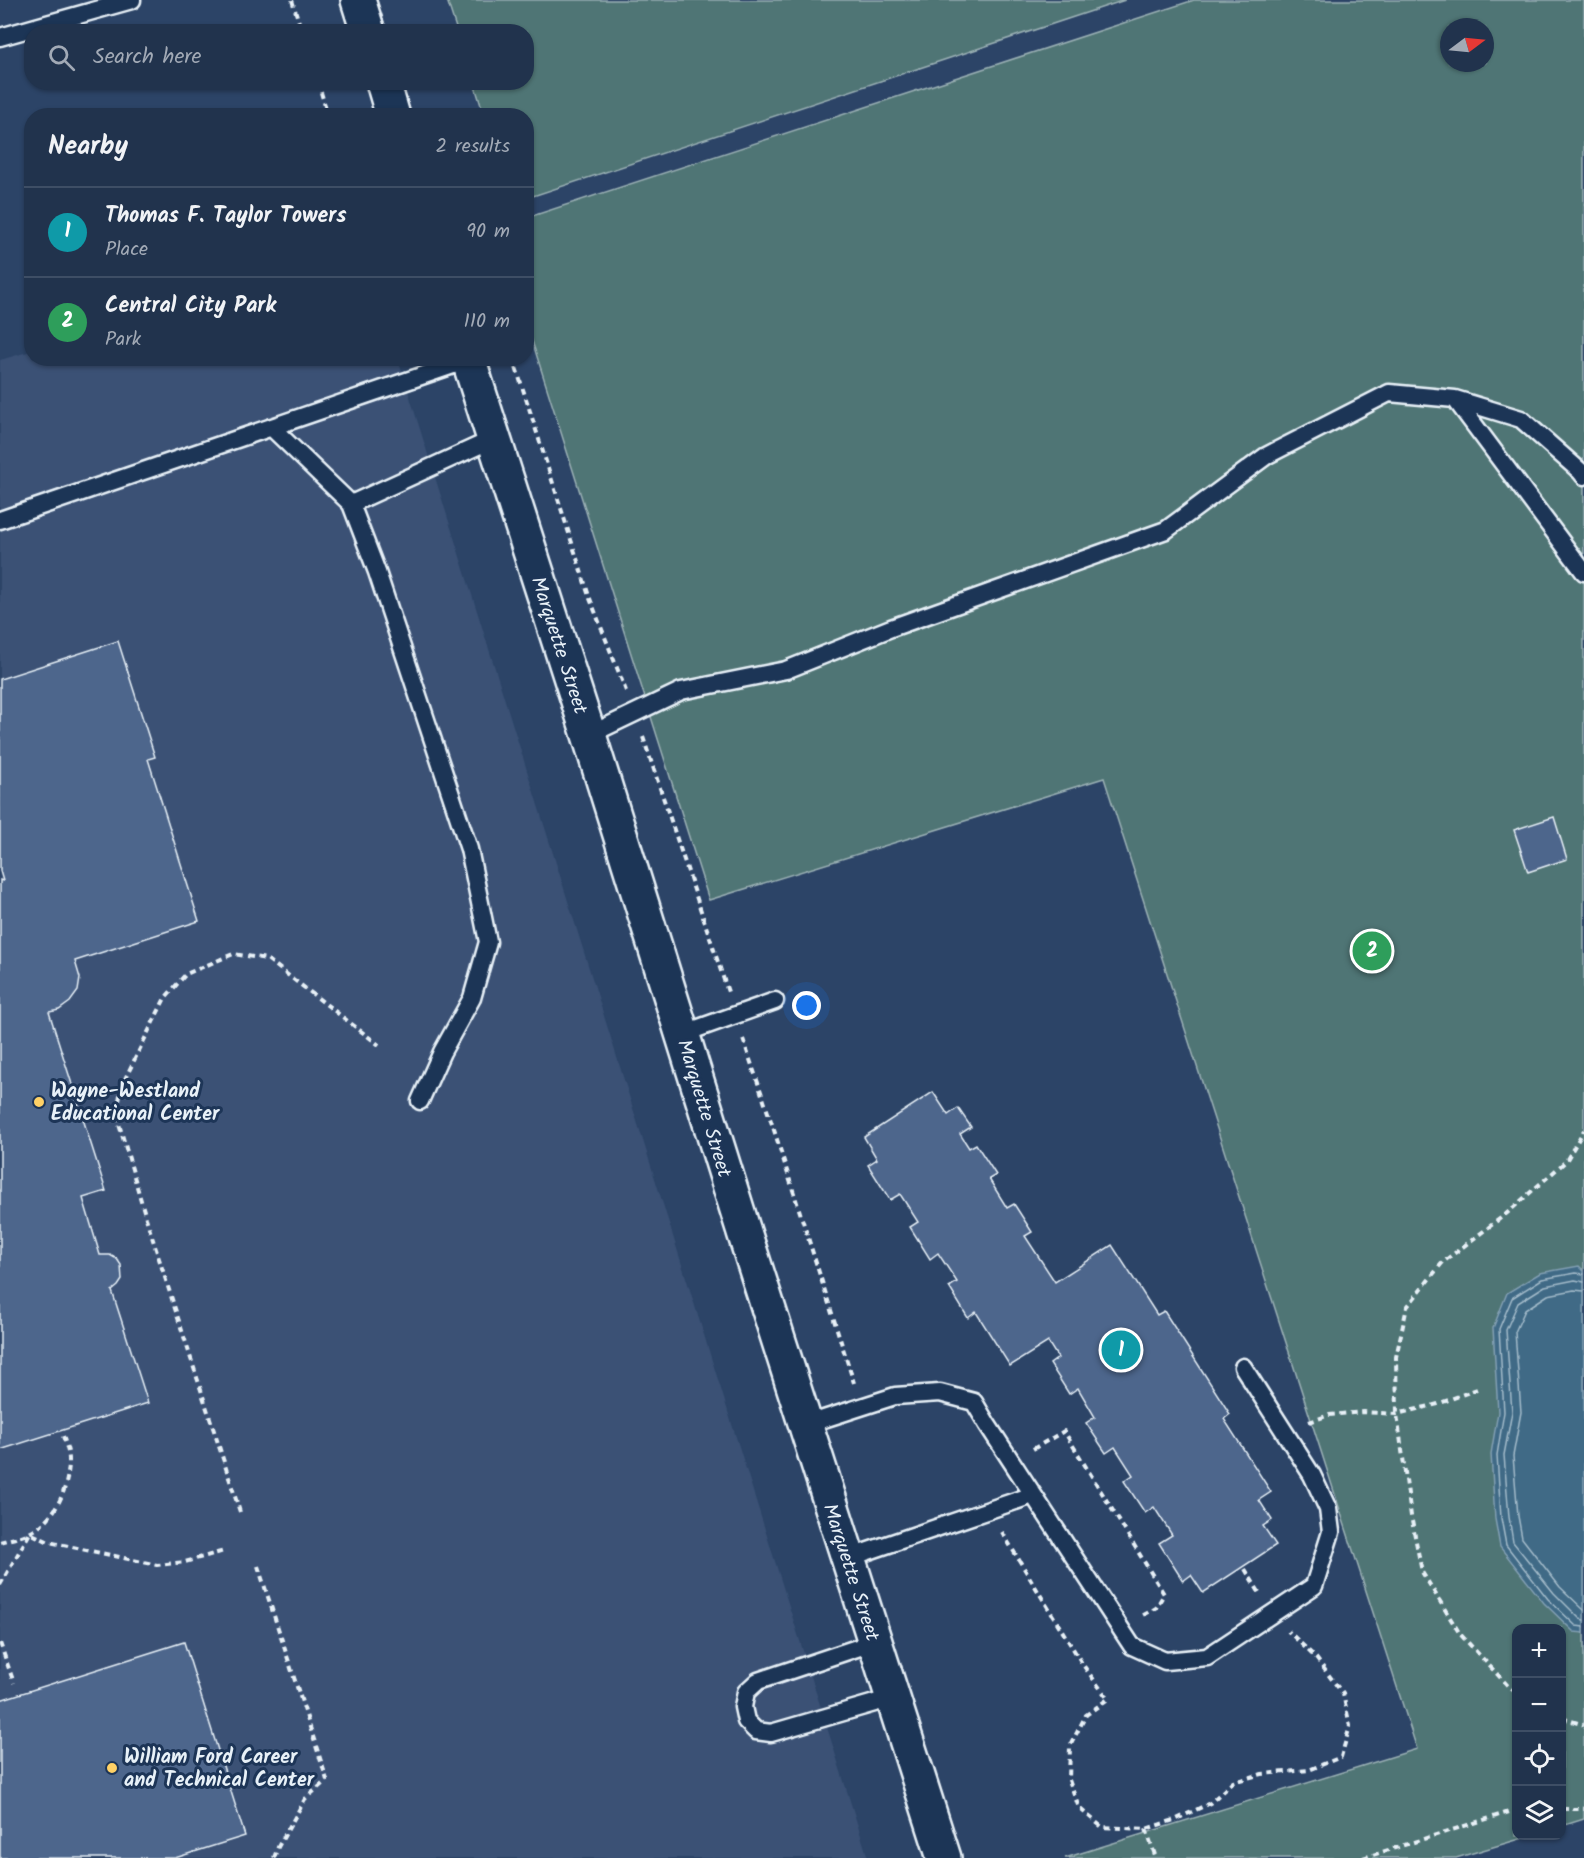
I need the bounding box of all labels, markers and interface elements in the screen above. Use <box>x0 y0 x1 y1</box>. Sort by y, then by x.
north arrow <box>1440 18 1494 72</box>
search box <box>24 24 534 90</box>
text: Search here <box>93 40 201 75</box>
icon: search <box>45 41 78 74</box>
text: Nearby <box>48 126 128 168</box>
text: 2 results <box>435 131 510 163</box>
text: Thomas F. Taylor Towers <box>105 199 347 234</box>
text: 1 <box>64 216 71 248</box>
text: 90 m <box>466 216 510 248</box>
text: Place <box>105 234 148 266</box>
text: Central City Park <box>105 289 276 324</box>
text: 2 <box>62 306 73 338</box>
text: 110 m <box>464 306 510 338</box>
text: Park <box>105 324 141 356</box>
street label: Marquette Street <box>521 573 596 719</box>
pin: 2 <box>1352 928 1392 974</box>
your location <box>792 991 821 1020</box>
street label: Marquette Street <box>667 1035 739 1182</box>
place label: Wayne-Westland Educational Center <box>51 1076 220 1131</box>
marker: Wayne-Westland Educational Center <box>32 1095 46 1109</box>
pin: 1 <box>1102 1328 1140 1372</box>
street label: Marquette Street <box>813 1500 888 1646</box>
map controls <box>1512 1624 1566 1840</box>
button: + <box>1512 1624 1566 1678</box>
button: − <box>1512 1678 1566 1732</box>
button: locate <box>1512 1732 1566 1786</box>
place label: William Ford Career and Technical Center <box>124 1742 315 1797</box>
marker: William Ford Career and Technical Center <box>105 1761 119 1775</box>
button: layers <box>1512 1786 1566 1840</box>

